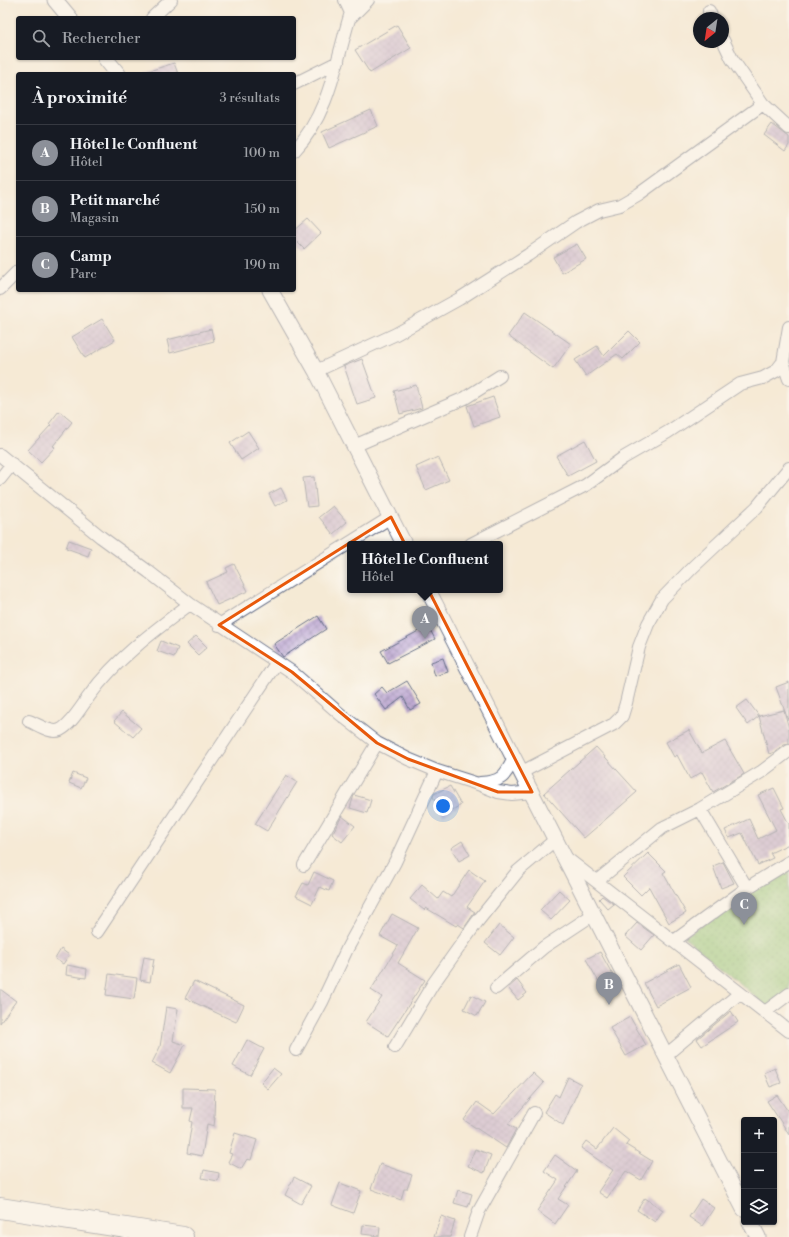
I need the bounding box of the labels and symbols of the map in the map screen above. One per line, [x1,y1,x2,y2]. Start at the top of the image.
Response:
north arrow [693,12,729,48]
pin: A [412,606,438,639]
your location [433,796,453,816]
pin: C [731,892,757,925]
pin: B [596,972,622,1005]

